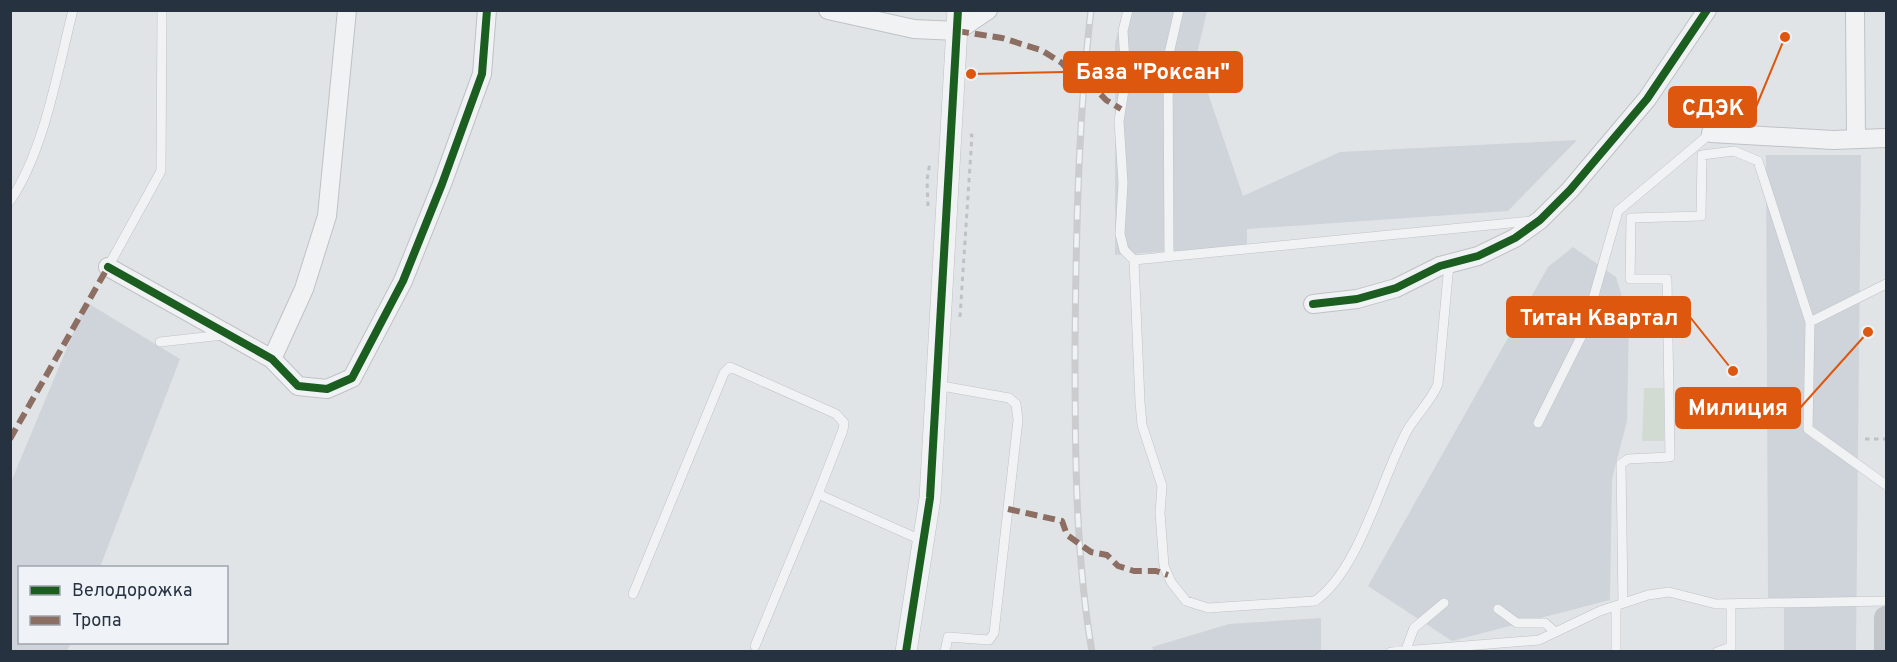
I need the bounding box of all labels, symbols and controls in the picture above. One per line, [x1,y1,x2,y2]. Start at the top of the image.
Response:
callout: База "Роксан" [1064,52,1242,92]
text: База "Роксан" [1076,60,1230,87]
callout: СДЭК [1669,87,1756,127]
text: СДЭК [1682,96,1744,123]
callout: Титан Квартал [1507,297,1690,337]
text: Титан Квартал [1520,306,1678,333]
callout: Милиция [1676,388,1800,428]
text: Милиция [1688,396,1788,423]
legend [18,566,228,644]
text: Велодорожка [72,580,192,603]
text: Тропа [72,610,121,633]

